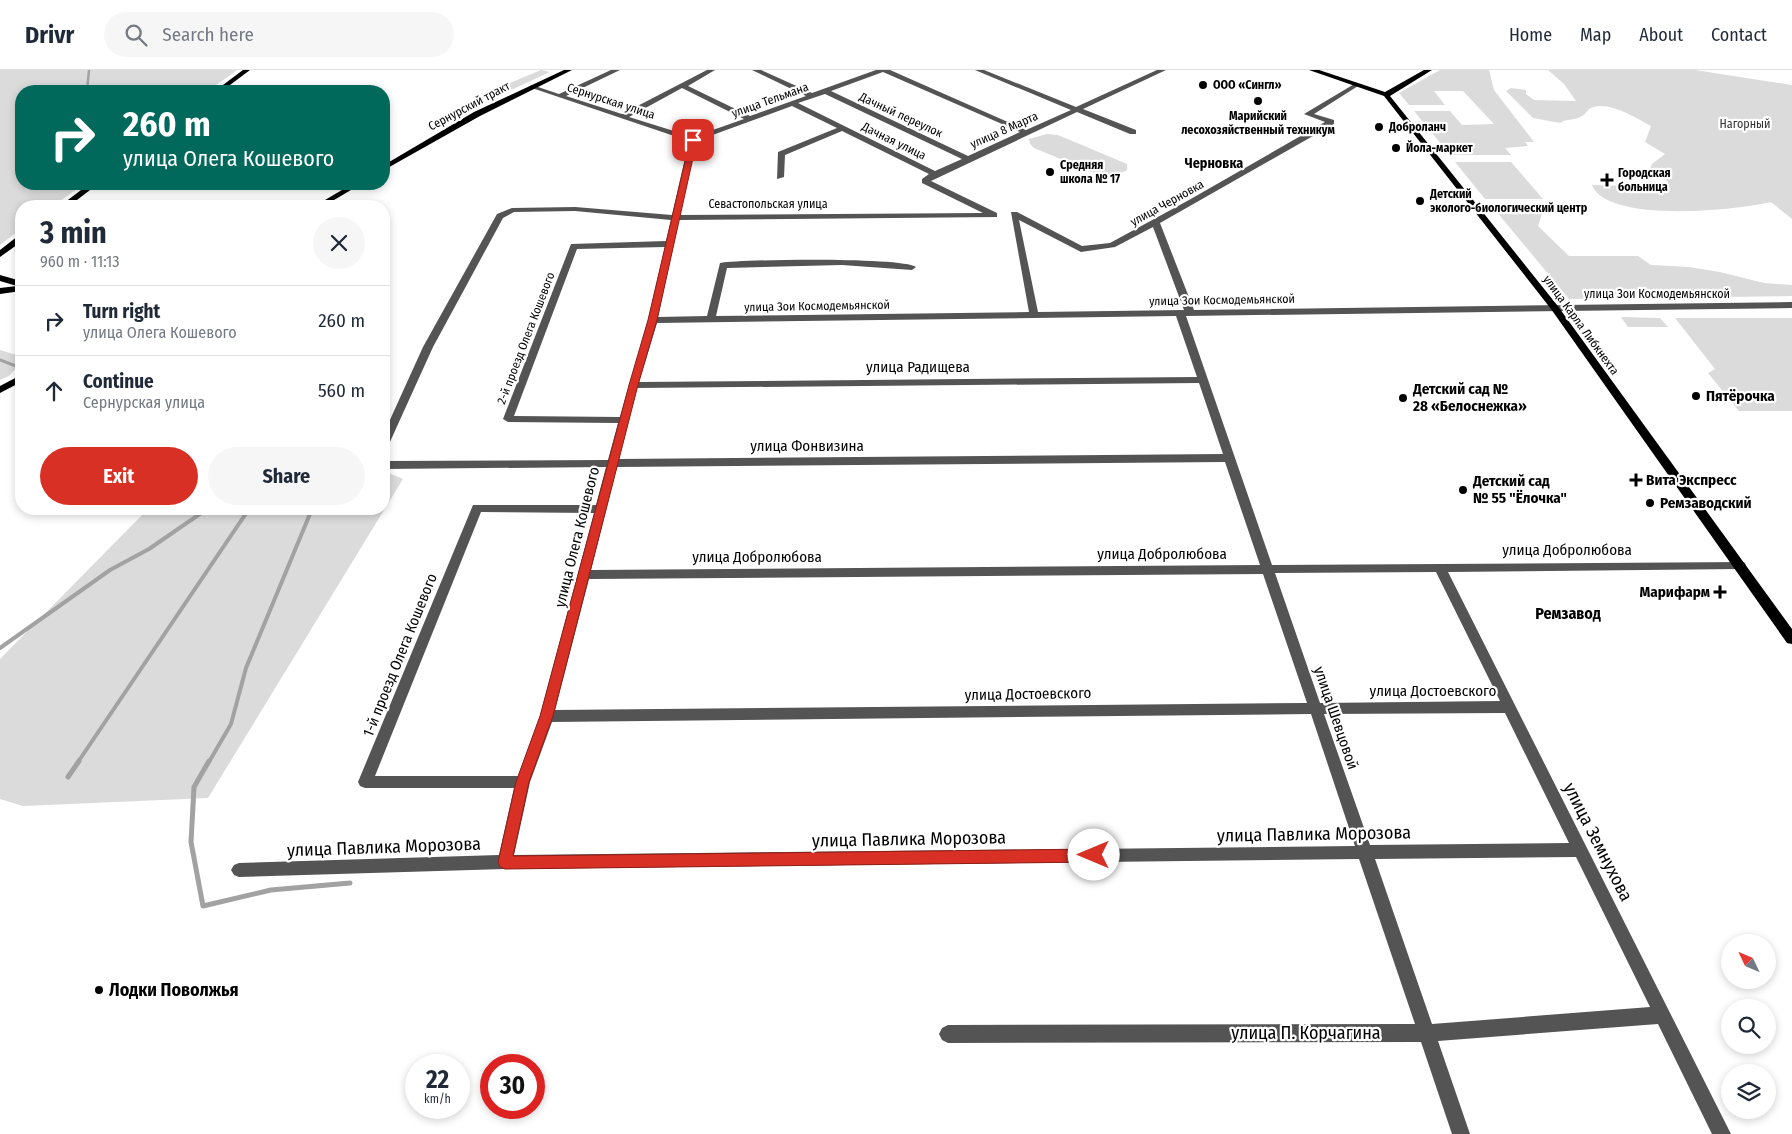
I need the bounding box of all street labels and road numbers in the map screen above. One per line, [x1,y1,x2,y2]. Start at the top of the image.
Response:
street label: Сернурский тракт [426,79,512,133]
street label: Сернурская улица [565,80,657,122]
street label: улица Тельмана [730,80,810,120]
street label: Дачный переулок [856,89,945,141]
street label: улица 8 Марта [968,109,1040,151]
street label: Дачная улица [859,119,928,163]
street label: улица Черновка [1128,177,1206,229]
street label: Севастопольская улица [708,197,828,211]
street label: 2-й проезд Олега Кошевого [494,270,558,406]
street label: улица Карла Либкнехта [1540,273,1622,377]
street label: улица Зои Космодемьянской [1584,287,1730,301]
street label: улица Зои Космодемьянской [1149,292,1295,308]
street label: улица Зои Космодемьянской [744,298,890,314]
street label: улица Радищева [866,358,970,376]
street label: улица Фонвизина [750,437,864,455]
street label: улица Олега Кошевого [551,465,603,609]
street label: улица Добролюбова [1502,541,1632,559]
street label: улица Добролюбова [1097,545,1227,563]
street label: улица Добролюбова [692,548,822,566]
street label: 1-й проезд Олега Кошевого [359,571,441,739]
street label: улица Шевцовой [1310,664,1362,772]
street label: улица Достоевского [1370,682,1497,700]
street label: улица Достоевского [964,684,1092,704]
street label: улица Земнухова [1559,779,1637,905]
street label: улица Павлика Морозова [1217,821,1411,847]
street label: улица Павлика Морозова [812,826,1006,852]
street label: улица Павлика Морозова [287,833,481,861]
street label: улица П. Корчагина [1231,1022,1381,1044]

